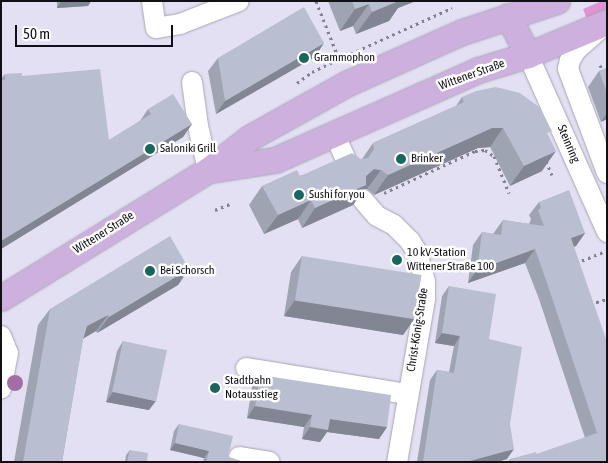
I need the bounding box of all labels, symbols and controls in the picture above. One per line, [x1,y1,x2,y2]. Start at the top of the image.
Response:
scale bar [18,15,175,47]
text: 50 m [23,25,50,42]
place label: Grammophon [314,51,375,65]
marker: Grammophon [298,52,310,64]
street label: Wittener Straße [437,57,507,93]
street label: Steinring [554,123,582,165]
place label: Saloniki Grill [160,142,216,156]
marker: Saloniki Grill [144,143,156,155]
place label: Brinker [411,152,443,166]
marker: Brinker [395,153,407,165]
place label: Sushi for you [309,188,365,202]
marker: Sushi for you [293,189,305,201]
street label: Wittener Straße [71,209,137,257]
place label: 10 kV-Station Wittener Straße 100 [407,246,494,274]
marker: 10 kV-Station Wittener Straße 100 [391,254,403,266]
place label: Bei Schorsch [160,264,215,278]
marker: Bei Schorsch [144,265,156,277]
street label: Christ-König-Straße [404,287,432,373]
place label: Stadtbahn Notausstieg [225,374,278,402]
marker: Stadtbahn Notausstieg [209,382,221,394]

